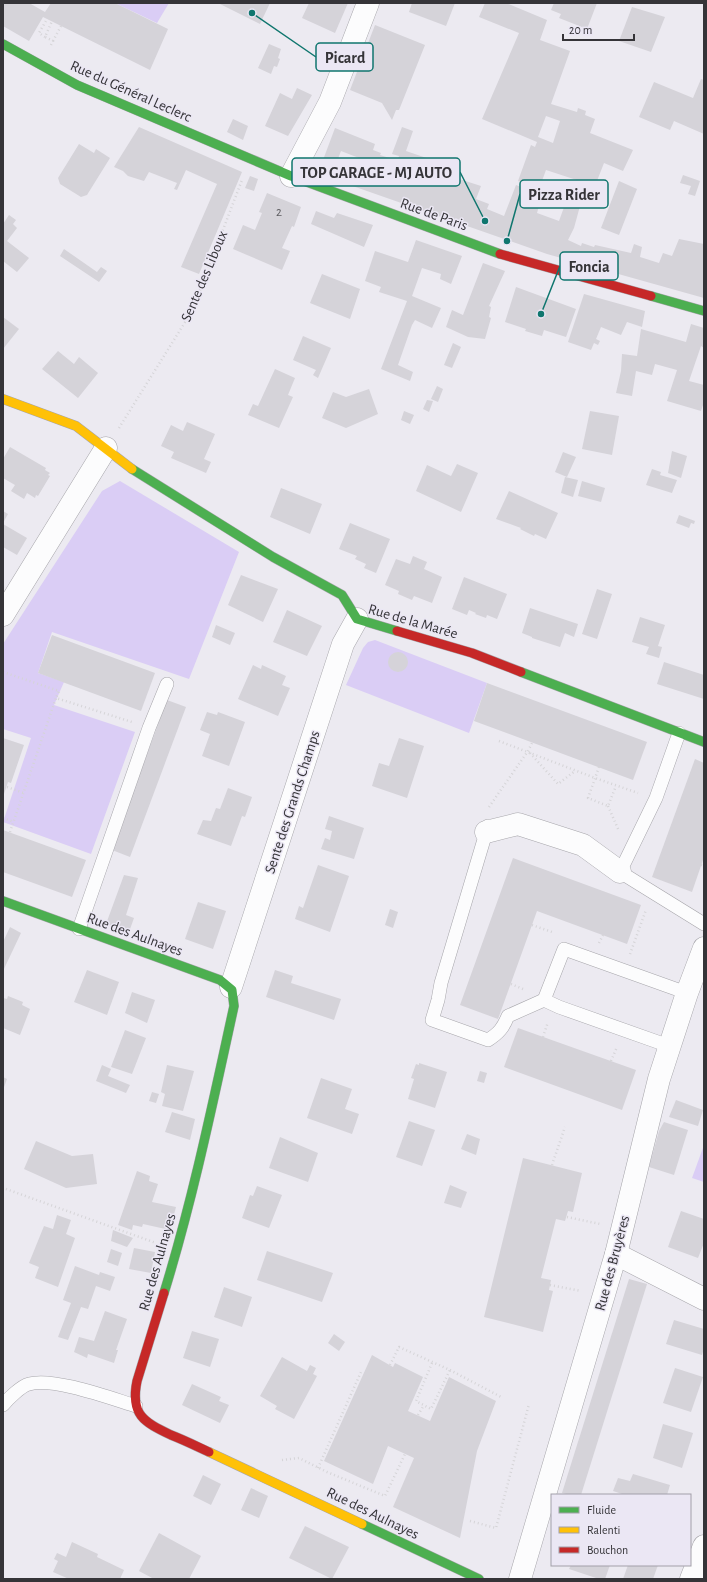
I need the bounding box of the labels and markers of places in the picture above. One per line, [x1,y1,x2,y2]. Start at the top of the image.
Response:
callout: Picard [316,43,373,71]
callout: TOP GARAGE - MJ AUTO [292,158,460,186]
callout: Pizza Rider [520,180,608,208]
callout: Foncia [560,252,618,280]

